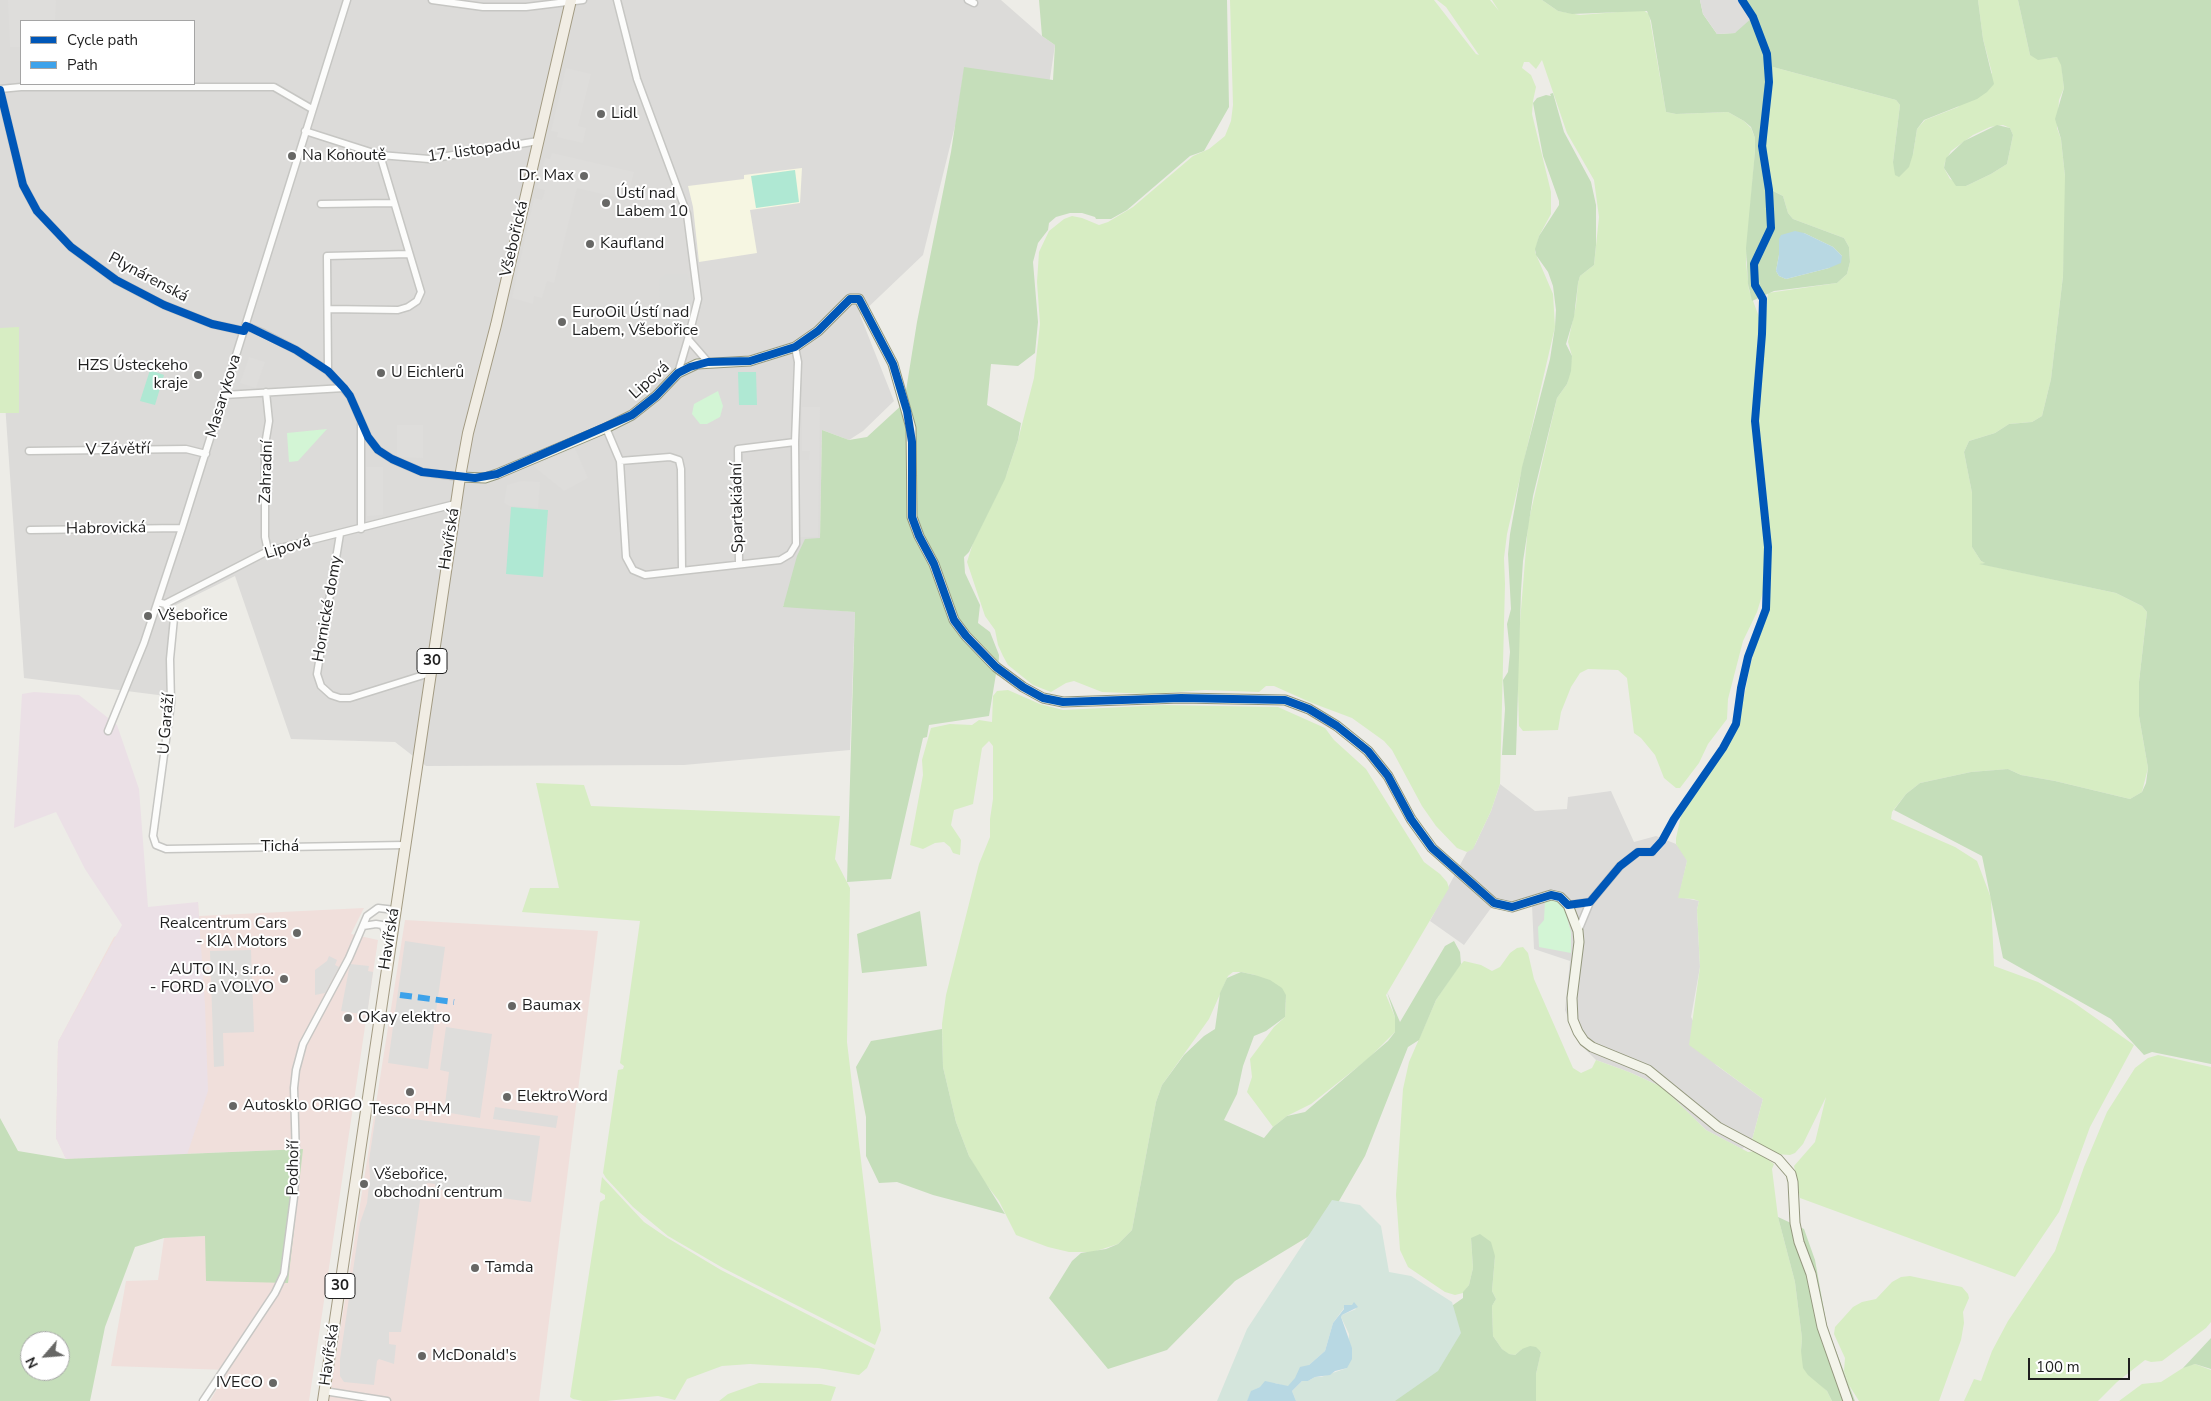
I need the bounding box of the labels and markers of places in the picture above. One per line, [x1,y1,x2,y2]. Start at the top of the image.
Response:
place label: Lidl [611,104,637,124]
marker: Lidl [595,108,607,120]
place label: Na Kohoutě [302,146,386,166]
marker: Na Kohoutě [286,150,298,162]
place label: Dr. Max [518,166,574,186]
marker: Dr. Max [578,170,590,182]
place label: Ústí nad Labem 10 [616,184,688,222]
marker: Ústí nad Labem 10 [600,197,612,209]
place label: Kaufland [600,234,664,254]
marker: Kaufland [584,238,596,250]
place label: EuroOil Ústí nad Labem, Všebořice [572,303,698,341]
marker: EuroOil Ústí nad Labem, Všebořice [556,316,568,328]
place label: HZS Ústeckeho kraje [78,356,188,394]
place label: U Eichlerů [391,363,464,383]
marker: U Eichlerů [375,367,387,379]
marker: HZS Ústeckeho kraje [192,369,204,381]
place label: Všebořice [158,606,228,626]
marker: Všebořice [142,610,154,622]
place label: Realcentrum Cars - KIA Motors [160,914,287,952]
marker: Realcentrum Cars - KIA Motors [291,927,303,939]
place label: AUTO IN, s.r.o. - FORD a VOLVO [150,960,274,998]
marker: AUTO IN, s.r.o. - FORD a VOLVO [278,973,290,985]
place label: Baumax [522,996,581,1016]
marker: Baumax [506,1000,518,1012]
place label: OKay elektro [358,1008,451,1028]
marker: OKay elektro [342,1012,354,1024]
marker: Tesco PHM [404,1086,416,1098]
place label: ElektroWord [517,1087,608,1107]
marker: ElektroWord [501,1091,513,1103]
place label: Autosklo ORIGO [243,1096,362,1116]
marker: Autosklo ORIGO [227,1100,239,1112]
place label: Tesco PHM [370,1100,450,1120]
place label: Všebořice, obchodní centrum [374,1165,503,1203]
marker: Všebořice, obchodní centrum [358,1178,370,1190]
place label: Tamda [485,1258,533,1278]
marker: Tamda [469,1262,481,1274]
place label: McDonald's [432,1346,517,1366]
marker: McDonald's [416,1350,428,1362]
place label: IVECO [216,1373,263,1393]
marker: IVECO [267,1377,279,1389]

